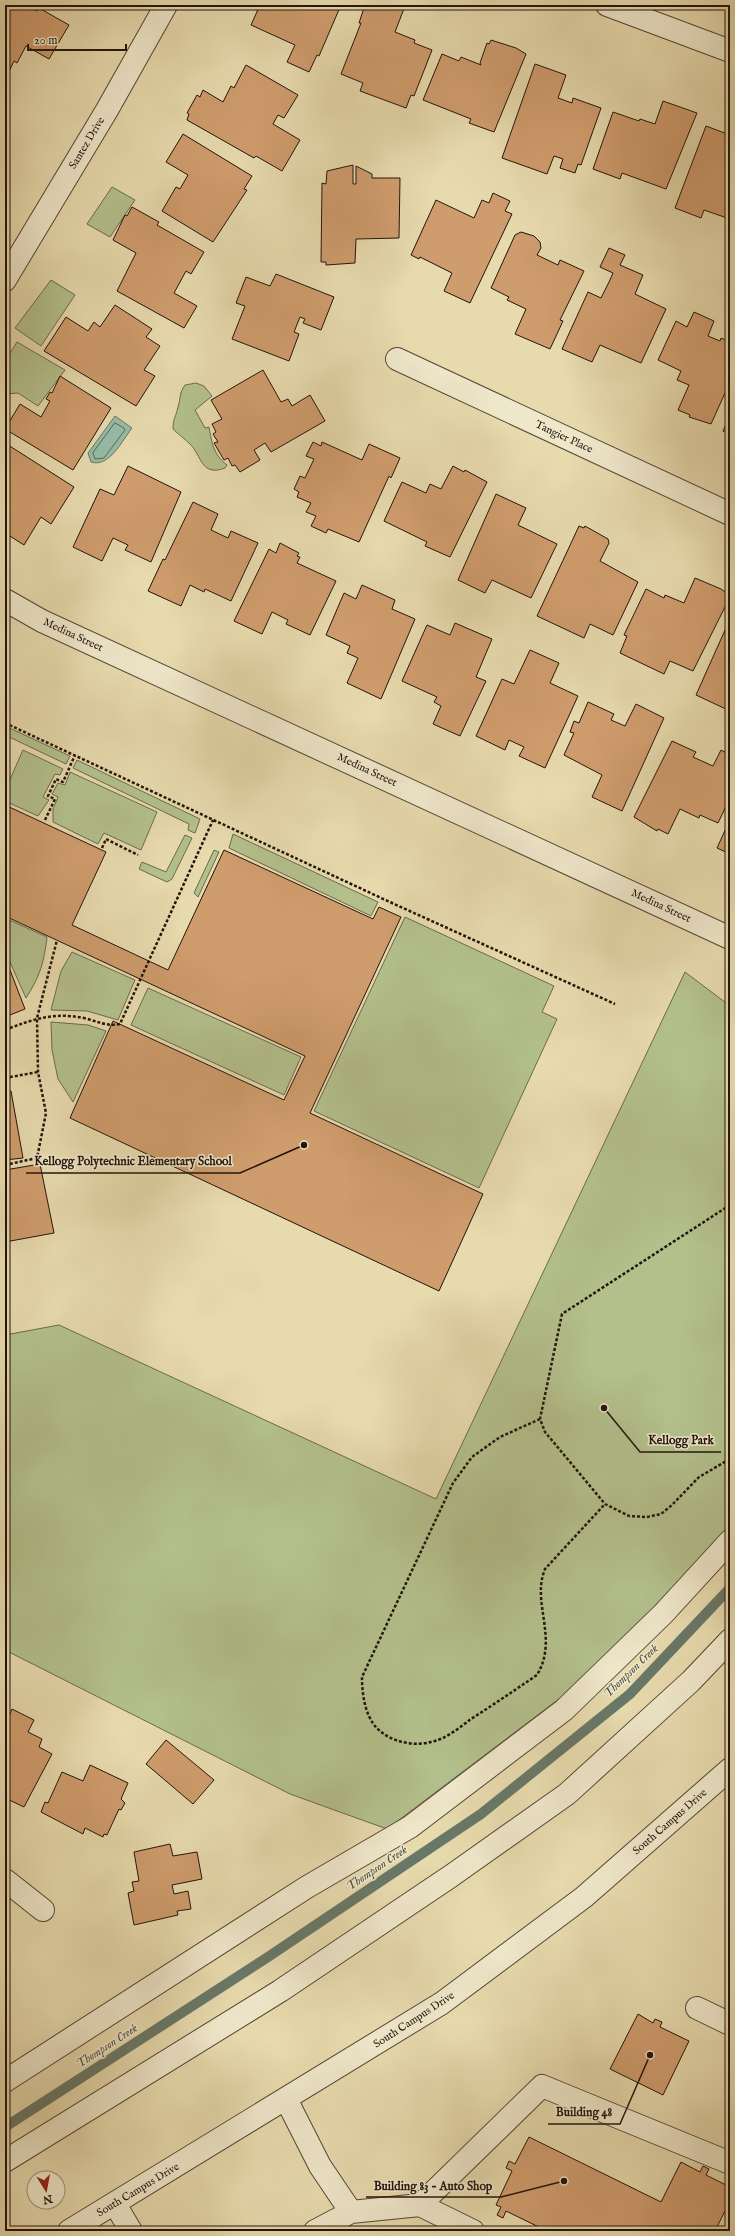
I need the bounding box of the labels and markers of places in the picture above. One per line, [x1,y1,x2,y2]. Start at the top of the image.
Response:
callout: Kellogg Polytechnic Elementary School [26,1149,240,1173]
callout: Kellogg Park [640,1428,721,1452]
callout: Building 48 [548,2100,620,2124]
callout: Building 83 - Auto Shop [366,2173,501,2197]

